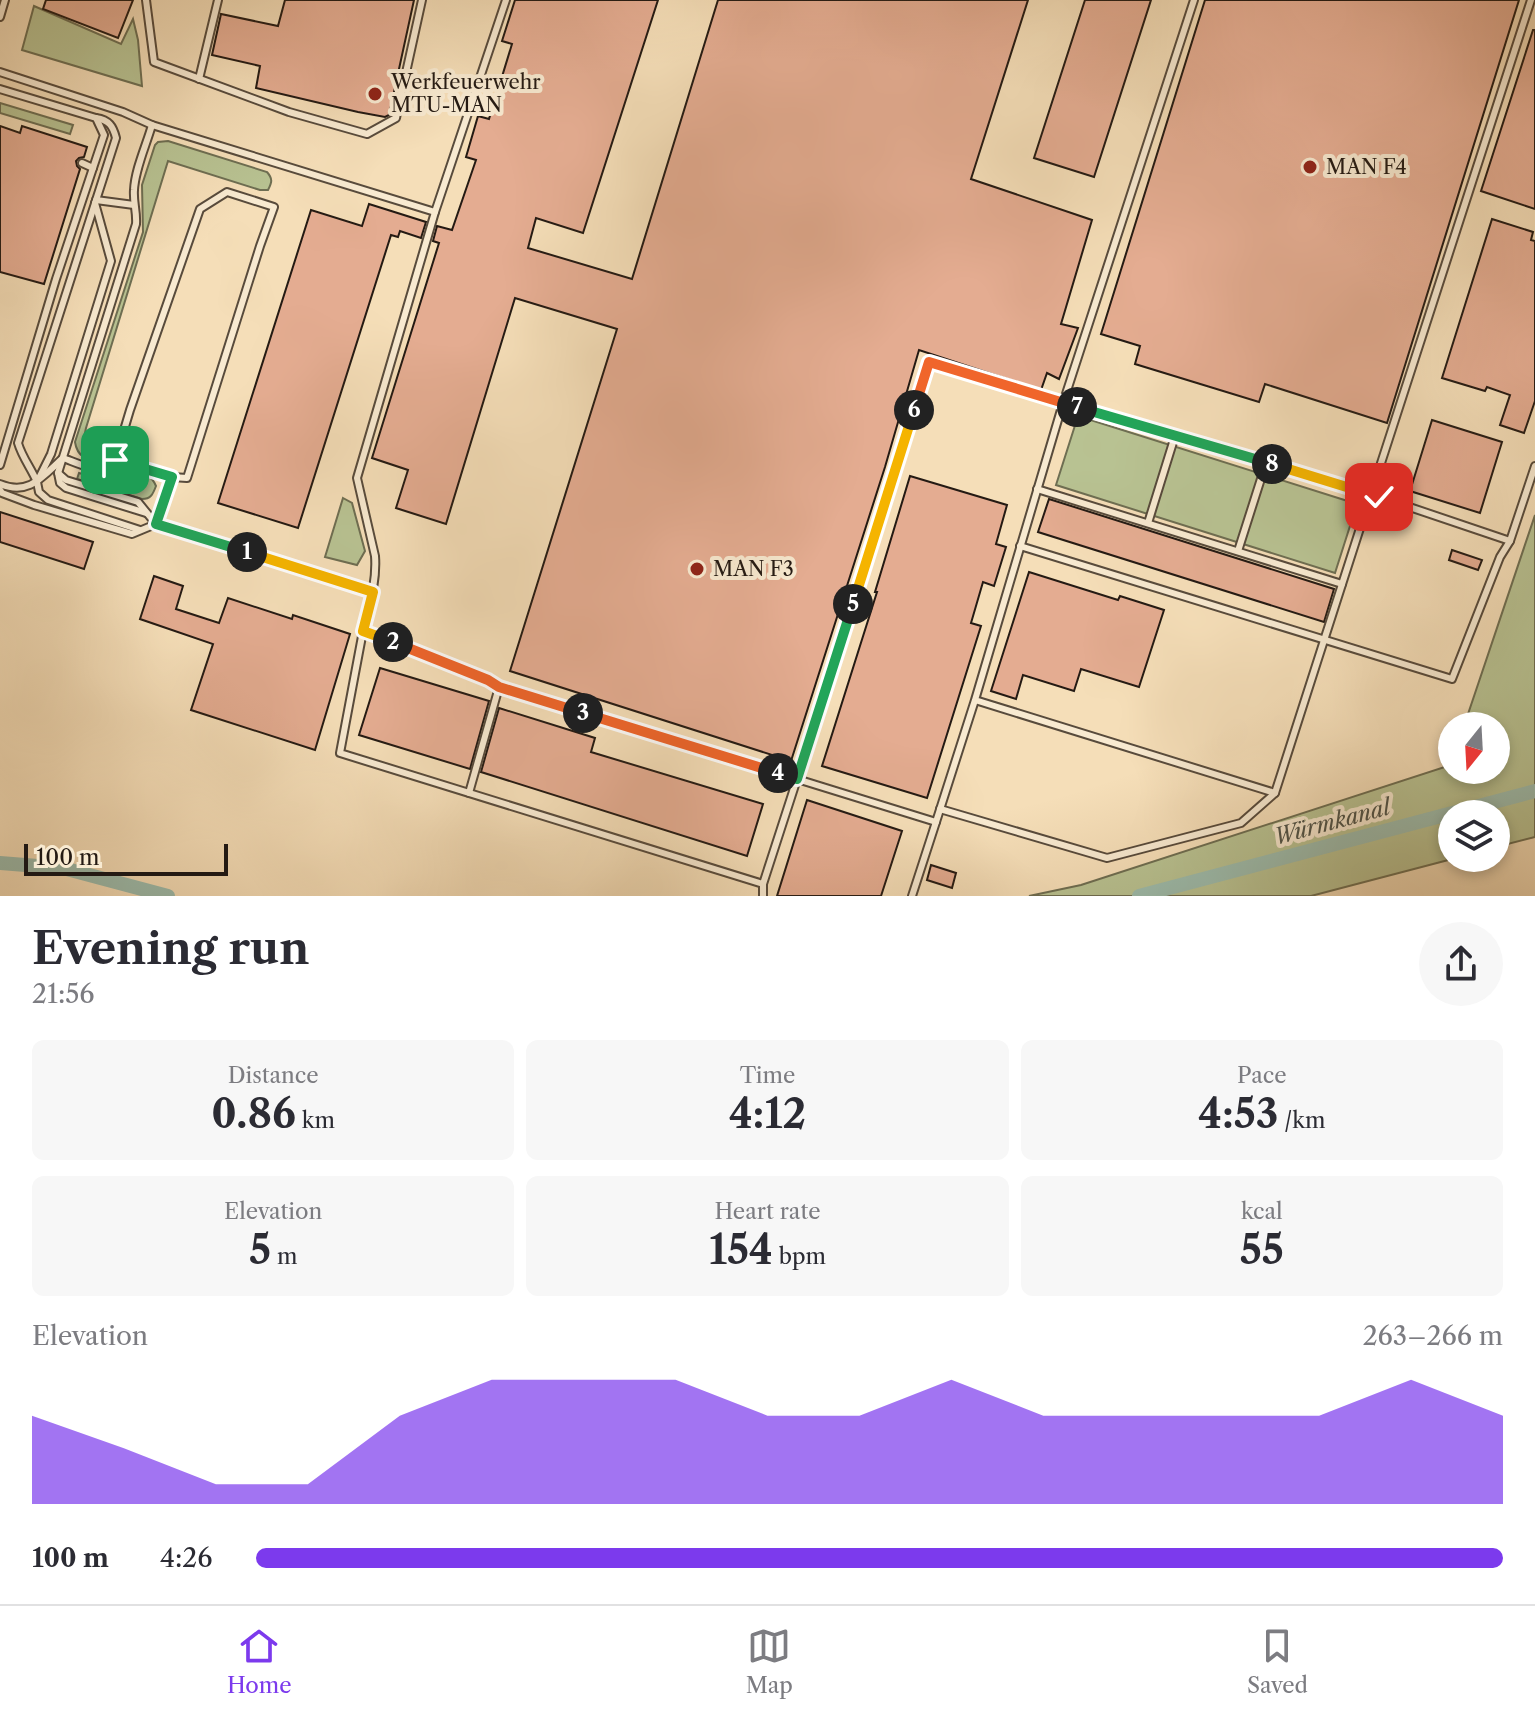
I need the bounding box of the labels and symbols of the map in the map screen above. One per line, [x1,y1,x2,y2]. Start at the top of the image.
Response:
place label: Werkfeuerwehr MTU-MAN [390,70,541,117]
marker: Werkfeuerwehr MTU-MAN [366,85,384,103]
place label: MAN F4 [1326,155,1407,179]
marker: MAN F4 [1301,158,1319,176]
pin: 7 [1057,387,1097,427]
pin: 6 [894,390,934,430]
pin [81,426,149,494]
pin: 8 [1252,444,1292,484]
pin [1345,463,1413,531]
pin: 1 [227,532,267,572]
place label: MAN F3 [713,557,794,581]
marker: MAN F3 [688,560,706,578]
pin: 5 [833,584,873,624]
pin: 2 [373,622,413,662]
pin: 3 [563,693,603,733]
north arrow [1438,712,1510,784]
pin: 4 [758,753,798,793]
water label: Würmkanal [1271,793,1396,851]
scale bar [24,840,228,876]

